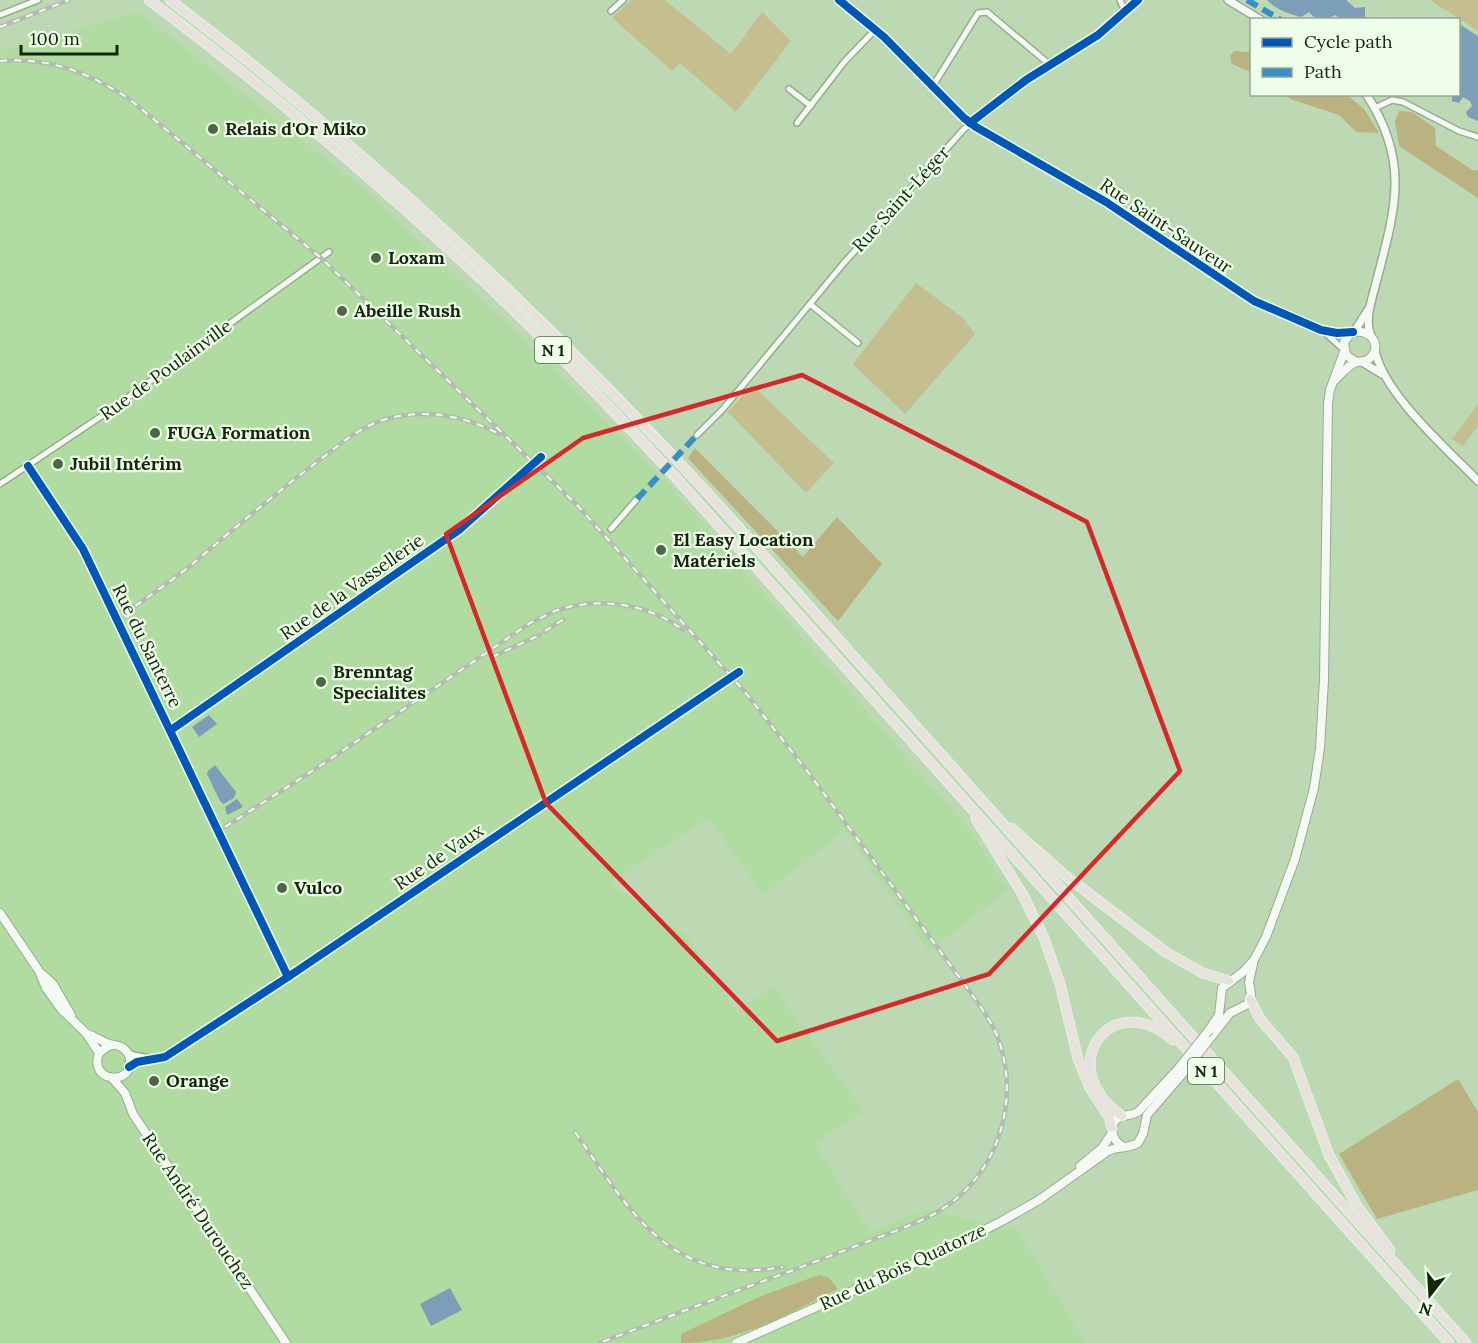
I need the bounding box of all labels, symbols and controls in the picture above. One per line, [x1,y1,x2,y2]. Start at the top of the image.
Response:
scale bar [21,18,117,56]
legend [1250,18,1460,96]
text: 100 m [30,27,80,50]
text: Cycle path [1304,30,1393,53]
text: Path [1304,60,1342,83]
place label: Relais d'Or Miko [225,117,366,140]
marker: Relais d'Or Miko [206,122,220,136]
street label: Rue Saint-Léger [847,141,954,256]
street label: Rue Saint-Sauveur [1096,173,1237,278]
place label: Loxam [388,246,445,269]
marker: Loxam [369,251,383,265]
place label: Abeille Rush [354,299,461,322]
marker: Abeille Rush [335,304,349,318]
street label: Rue de Poulainville [95,314,236,425]
road number: N 1 [535,337,571,363]
place label: FUGA Formation [167,421,311,444]
marker: FUGA Formation [148,426,162,440]
place label: Jubil Intérim [70,452,182,475]
marker: Jubil Intérim [51,457,65,471]
street label: Rue de la Vassellerie [276,528,428,645]
place label: El Easy Location Matériels [673,528,814,572]
marker: El Easy Location Matériels [654,543,668,557]
street label: Rue du Santerre [108,580,187,712]
place label: Brenntag Specialites [333,660,426,704]
marker: Brenntag Specialites [314,675,328,689]
street label: Rue de Vaux [390,818,488,895]
place label: Vulco [294,876,342,899]
marker: Vulco [275,881,289,895]
road number: N 1 [1188,1058,1224,1084]
place label: Orange [166,1069,229,1092]
marker: Orange [147,1074,161,1088]
street label: Rue André Durouchez [137,1128,259,1293]
street label: Rue du Bois Quatorze [816,1218,990,1315]
north arrow [1400,1265,1460,1325]
text: N [1417,1298,1434,1321]

